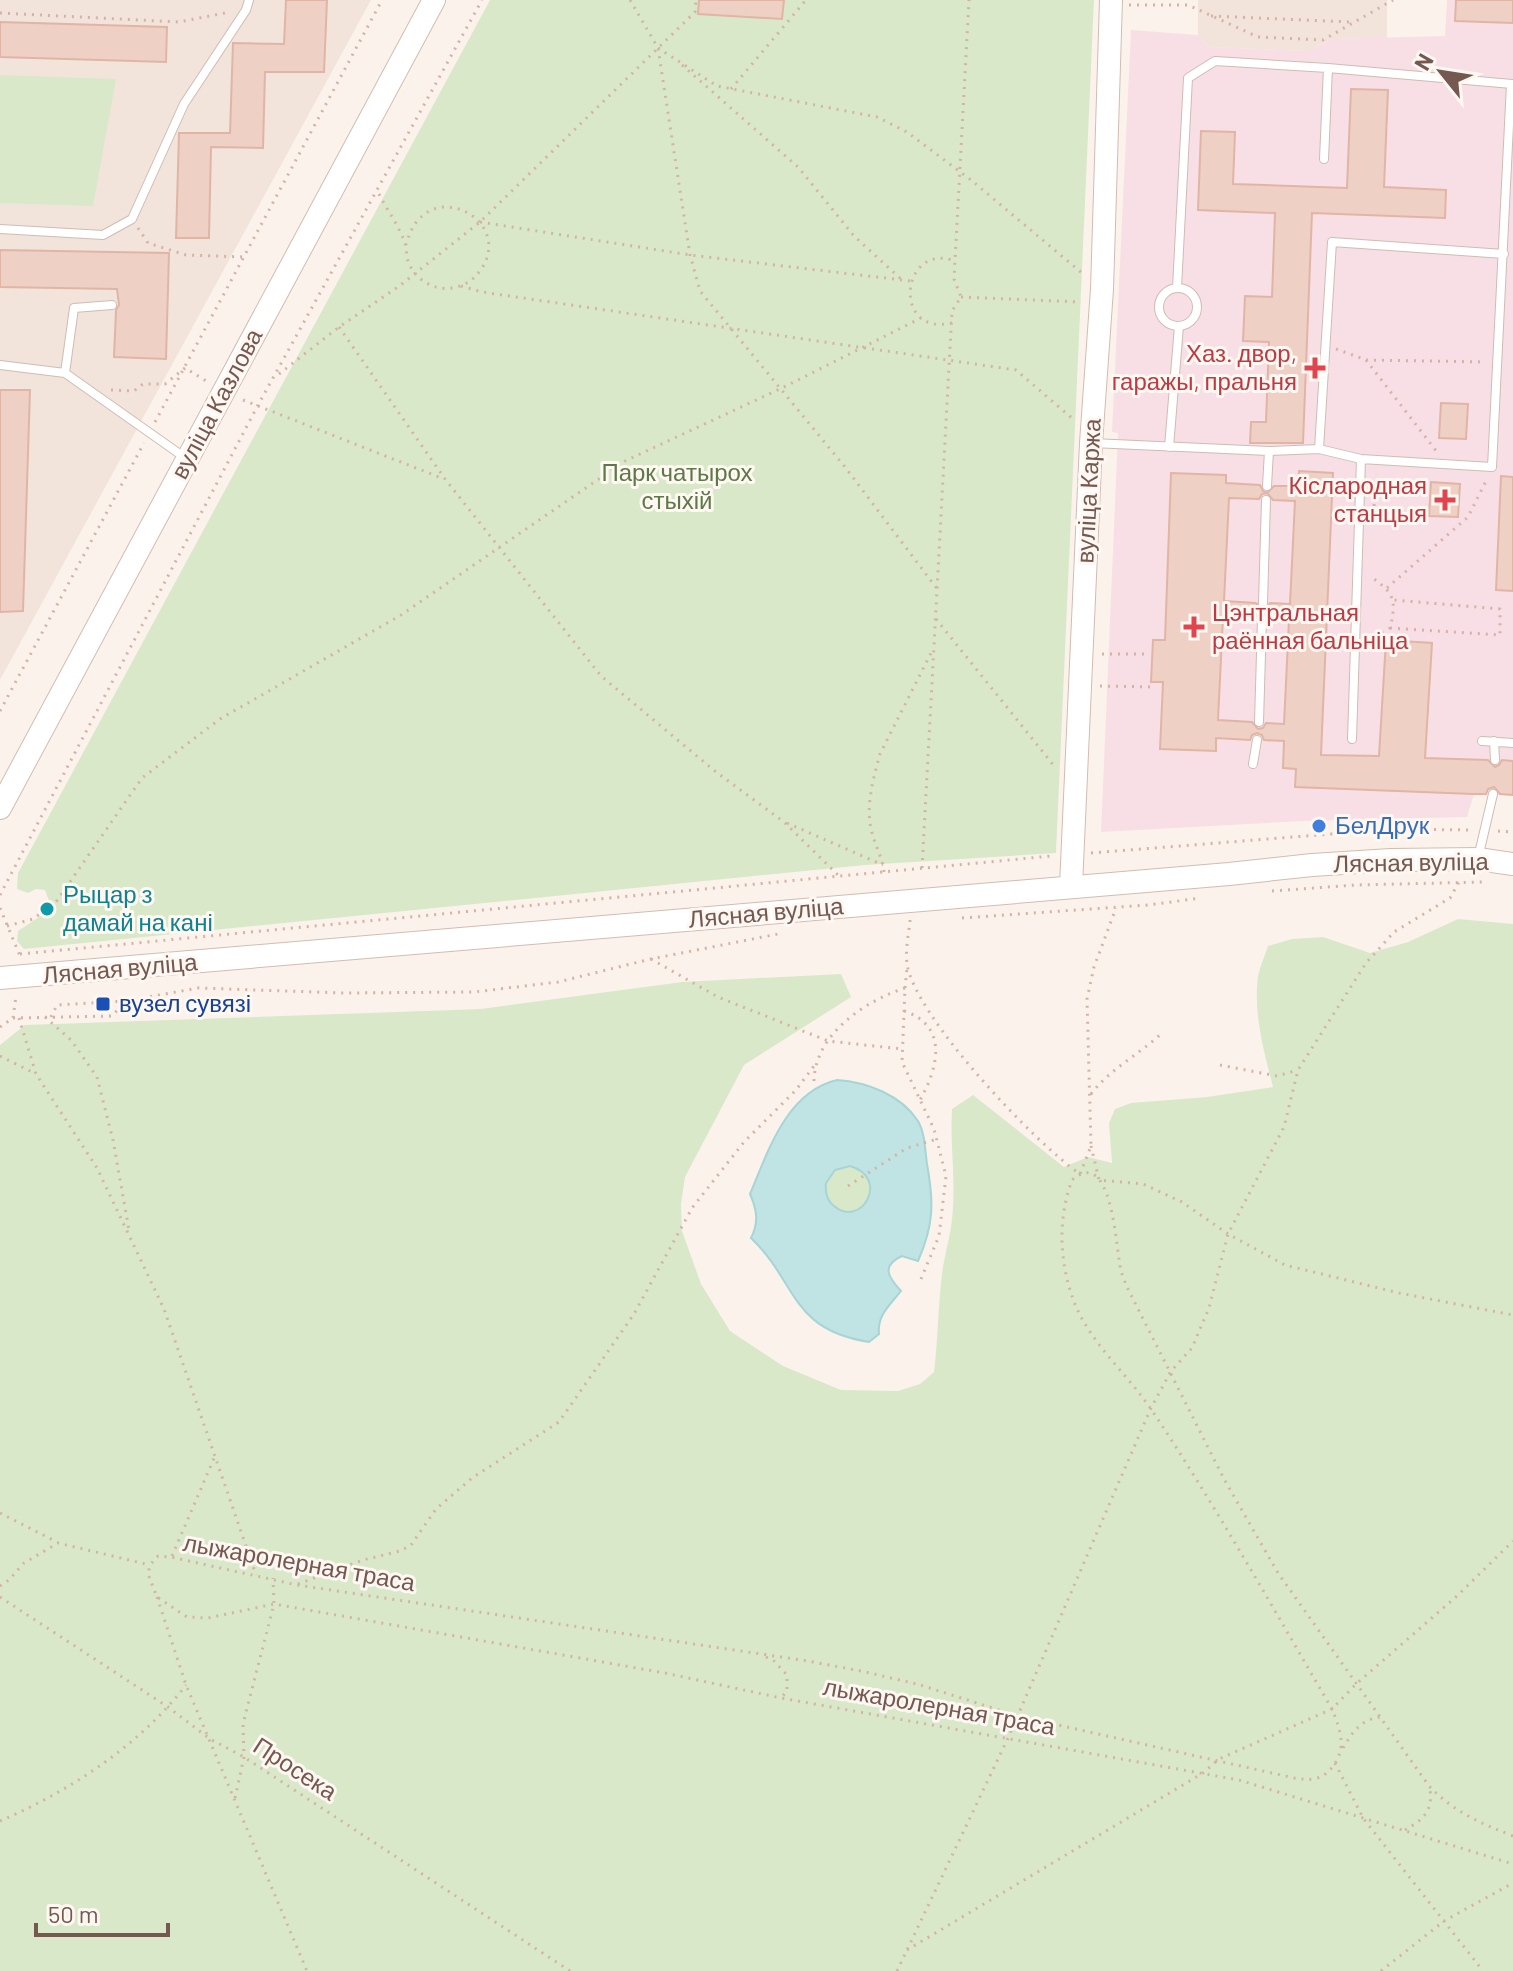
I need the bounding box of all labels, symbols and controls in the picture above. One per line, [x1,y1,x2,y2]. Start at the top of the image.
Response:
north arrow [1401,32,1481,112]
text: N [1408,49,1438,74]
street label: вуліца Казлова [164,323,268,483]
place label: Хаз. двор, гаражы, пральня [1112,338,1297,395]
marker: Хаз. двор, гаражы, пральня [1304,357,1326,379]
street label: вуліца Каржа [1069,417,1106,564]
park label: Парк чатырох стыхій [601,457,753,514]
place label: Кіслародная станцыя [1289,470,1427,527]
marker: Кіслародная станцыя [1434,489,1456,511]
place label: Цэнтральная раённая бальніца [1212,597,1409,654]
marker: Цэнтральная раённая бальніца [1183,616,1205,638]
place label: БелДрук [1335,810,1430,839]
marker: БелДрук [1310,817,1328,835]
street label: Лясная вуліца [1333,846,1489,877]
place label: Рыцар з дамай на кані [63,879,213,936]
street label: Лясная вуліца [687,890,845,933]
marker: Рыцар з дамай на кані [38,900,56,918]
street label: Лясная вуліца [41,946,199,989]
place label: вузел сувязі [119,988,251,1017]
marker: вузел сувязі [94,995,112,1013]
street label: лыжаролерная траса [181,1527,418,1596]
street label: лыжаролерная траса [821,1671,1058,1740]
street label: Просека [249,1730,344,1806]
scale bar [36,1887,168,1937]
text: 50 m [48,1899,99,1928]

